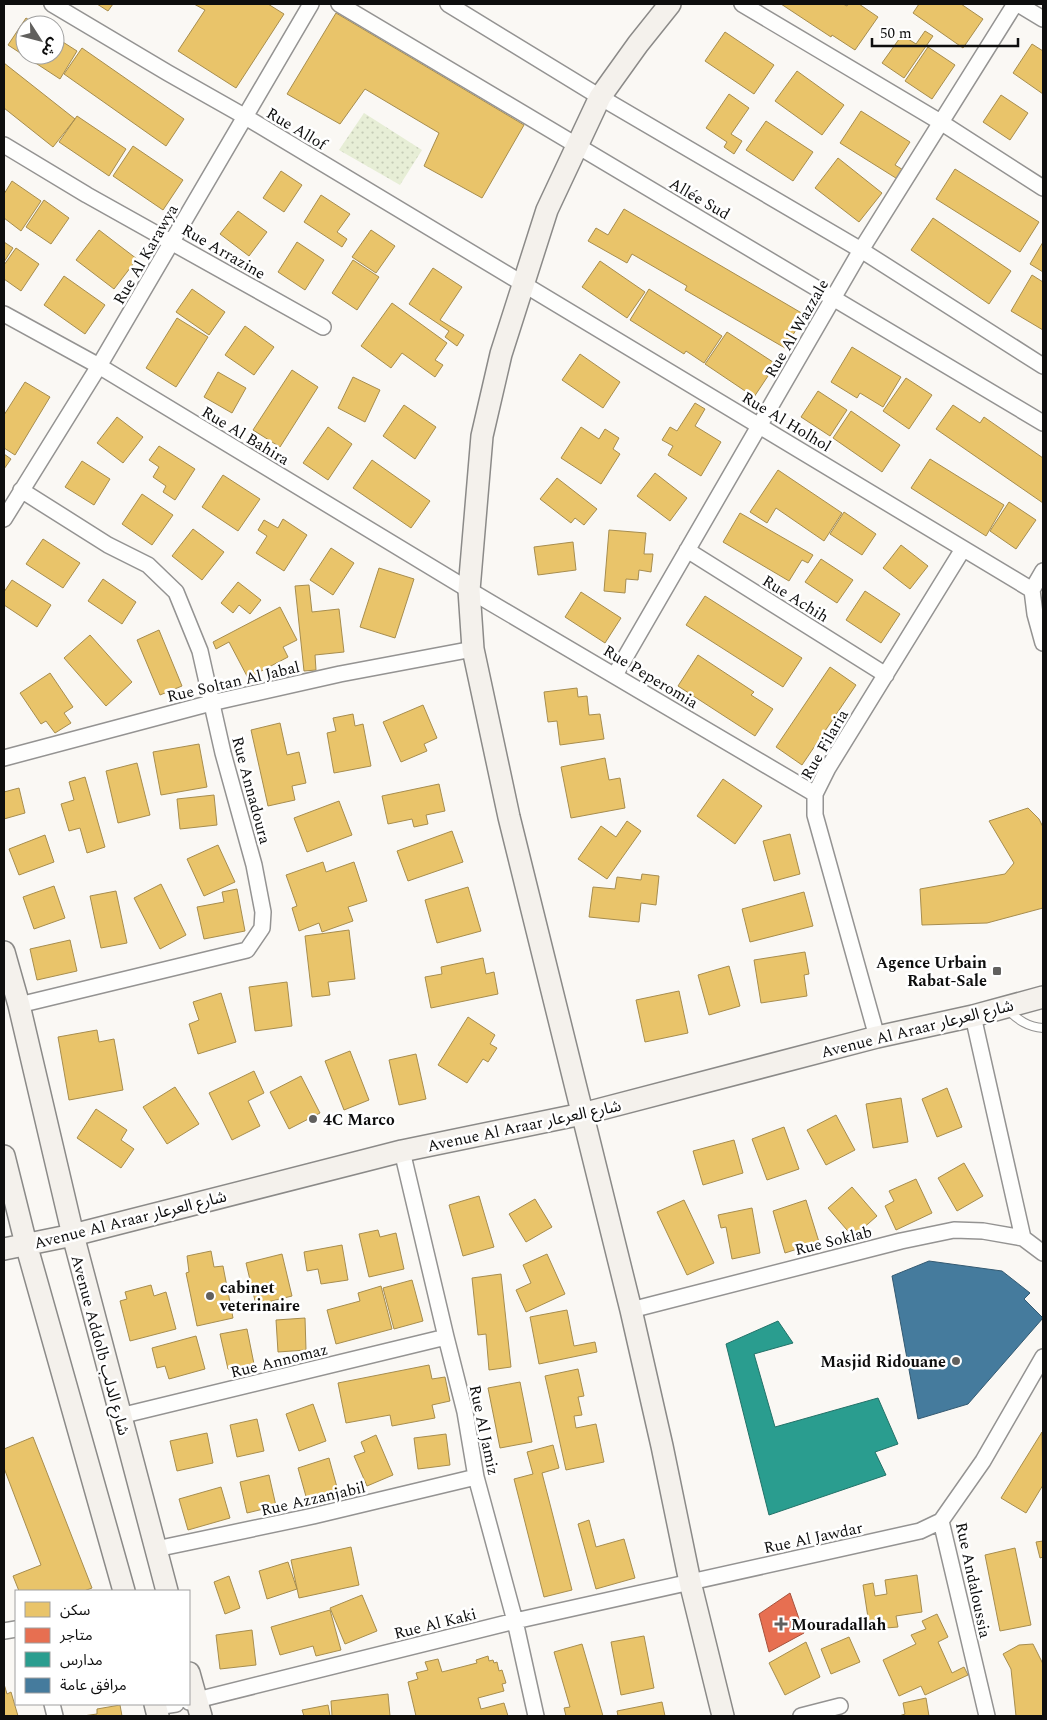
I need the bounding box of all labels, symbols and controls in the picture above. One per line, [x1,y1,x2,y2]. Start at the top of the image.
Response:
north arrow [15,15,65,65]
scale bar [872,15,1018,47]
text: 50 m [880,22,912,45]
text: ش [36,33,64,61]
street label: Rue Allof [262,101,333,157]
street label: Allée Sud [664,172,735,226]
street label: Rue Al Karawya [107,200,185,309]
street label: Rue Arrazine [177,218,270,286]
street label: Rue Al Wazzale [759,275,835,382]
street label: Rue Al Holhol [737,386,836,458]
street label: Rue Al Bahira [197,400,294,472]
street label: Rue Achih [758,569,833,629]
street label: Rue Peperomia [598,639,703,715]
street label: Rue Soltan Al Jabal [164,655,302,709]
street label: Rue Filaria [795,705,855,784]
street label: Rue Annadoura [225,734,277,847]
place label: Agence Urbain Rabat-Sale [876,951,987,993]
marker: Agence Urbain Rabat-Sale [991,965,1003,977]
street label: Avenue Al Araar شارع العرعار [818,993,1016,1065]
street label: Avenue Al Araar شارع العرعار [425,1094,623,1158]
place label: 4C Marco [323,1108,395,1132]
marker: 4C Marco [307,1113,319,1125]
street label: Avenue Al Araar شارع العرعار [31,1184,229,1256]
street label: Rue Soklab [792,1220,874,1262]
street label: Avenue Addolb شارع الدلب [64,1252,136,1438]
place label: cabinet veterinaire [219,1276,300,1318]
marker: cabinet veterinaire [204,1290,216,1302]
street label: Rue Annomaz [228,1337,330,1385]
place label: Masjid Ridouane [820,1350,946,1374]
marker: Masjid Ridouane [950,1355,962,1367]
street label: Rue Al Jamiz [463,1383,505,1478]
street label: Rue Azzanjabil [258,1475,368,1523]
street label: Rue Al Jawdar [762,1516,865,1560]
street label: Rue Andaloussia [949,1520,997,1641]
legend [15,1590,190,1705]
text: سكن [60,1599,91,1622]
street label: Rue Al Kaki [391,1602,479,1646]
place label: Mouradallah [791,1613,886,1637]
marker: Mouradallah [775,1618,787,1630]
text: متاجر [59,1624,93,1647]
text: مدارس [60,1649,103,1672]
text: مرافق عامة [60,1674,127,1697]

